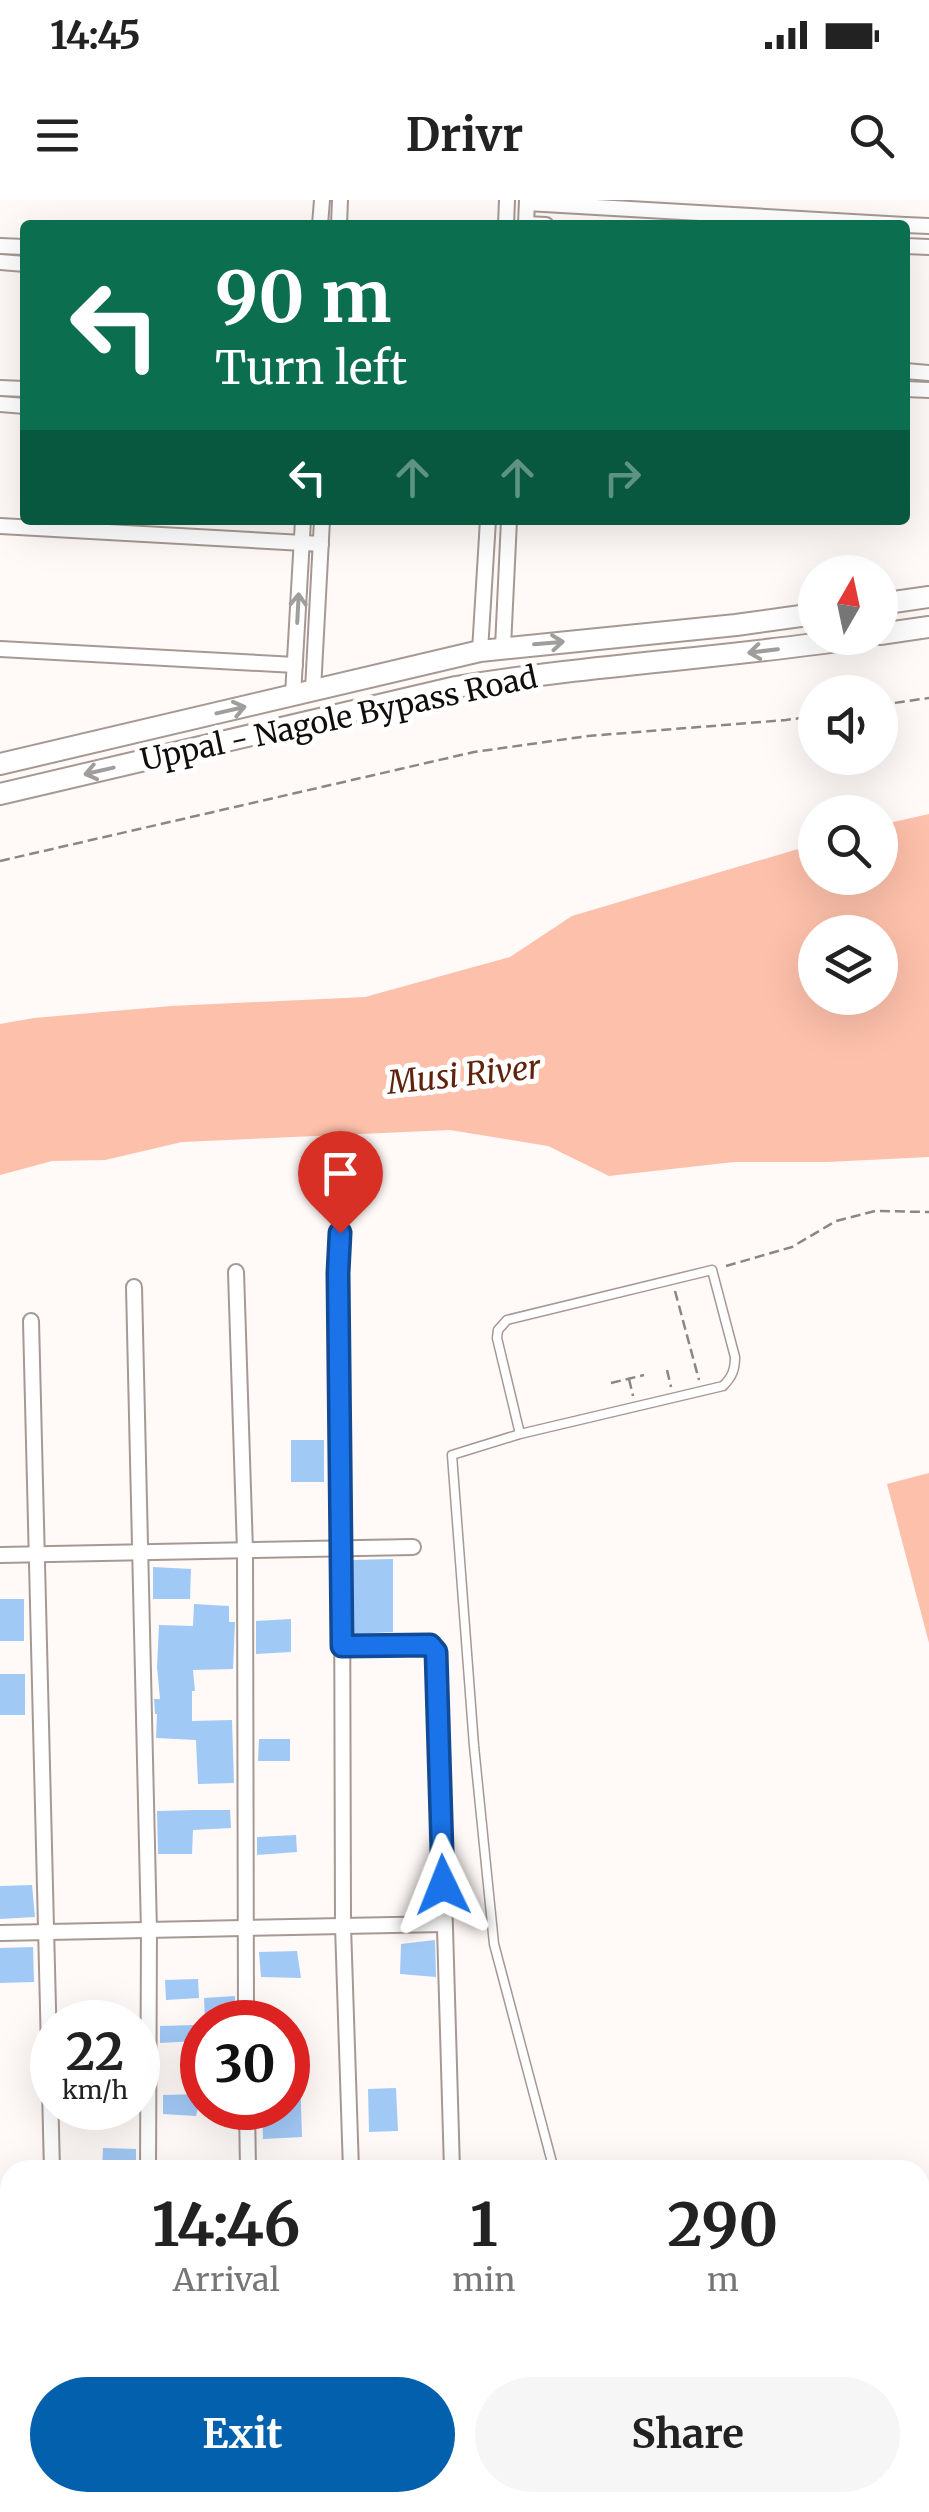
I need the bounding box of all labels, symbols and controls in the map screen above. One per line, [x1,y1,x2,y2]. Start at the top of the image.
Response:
text: 14:45 [50,12,141,59]
text: Drivr [406,107,523,163]
icon: menu [30,108,85,163]
icon: search [844,108,899,163]
text: 90 m [215,253,392,341]
icon: left [50,260,180,390]
text: Turn left [215,340,407,396]
icon: left [280,450,335,505]
icon: ahead [385,450,440,505]
icon: ahead [490,450,545,505]
icon: right [595,450,650,505]
north arrow [798,555,898,655]
map controls [798,555,898,1015]
one-way arrow [289,592,308,624]
one-way arrow [532,634,564,653]
one-way arrow [747,642,779,661]
street label: Uppal - Nagole Bypass Road [137,657,541,779]
button: sound [798,675,898,775]
one-way arrow [214,700,246,718]
one-way arrow [84,763,116,781]
button: search [798,795,898,895]
button: layers [798,915,898,1015]
water label: Musi River [383,1047,544,1103]
pin [298,1131,383,1234]
icon: arrive [313,1146,368,1201]
position arrow [391,1833,495,1937]
speed limit sign: 30 [180,2000,310,2130]
text: 22 [66,2021,124,2084]
text: km/h [62,2074,128,2106]
text: 14:46 [152,2187,301,2262]
text: 1 [470,2187,498,2262]
text: 290 [667,2187,778,2262]
text: Arrival [173,2260,280,2300]
text: min [452,2260,516,2300]
text: m [707,2260,739,2300]
button: Exit [30,2377,455,2492]
button: Share [475,2377,900,2492]

